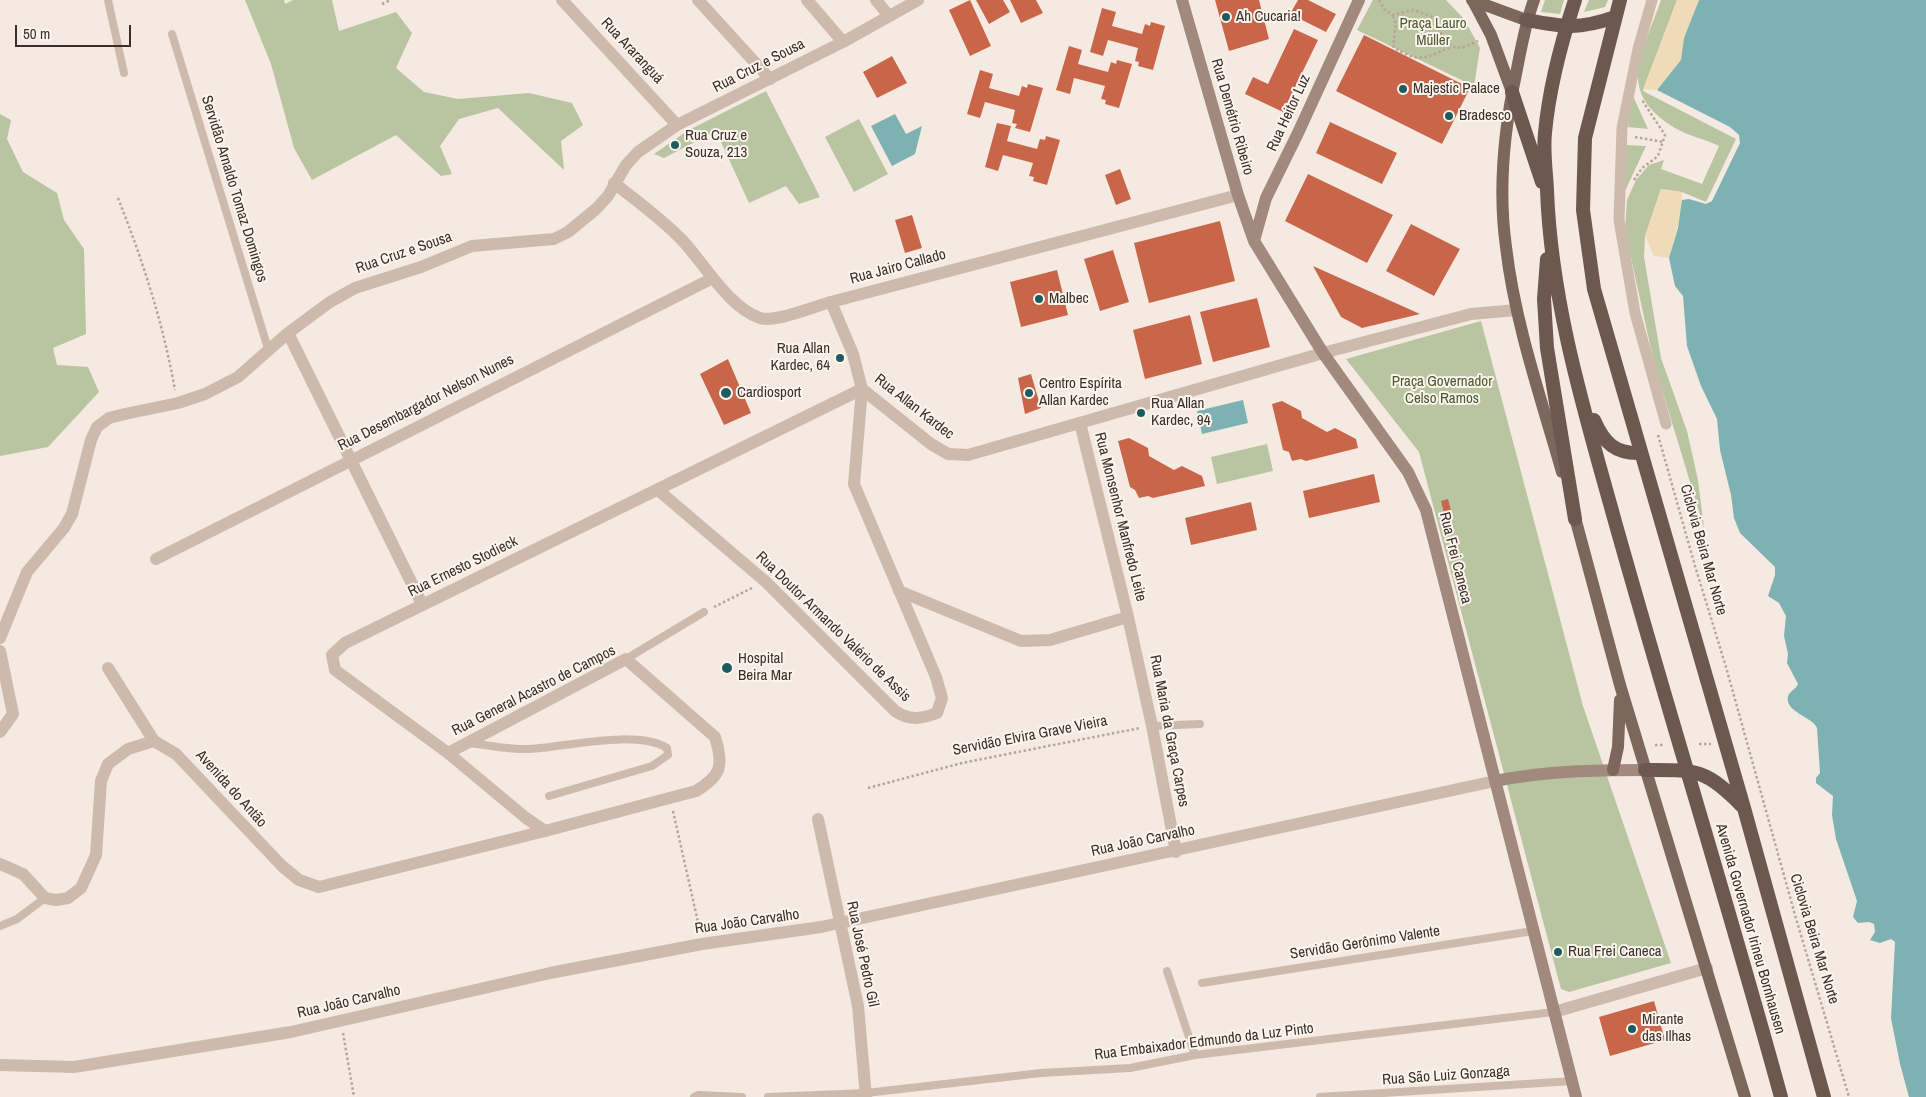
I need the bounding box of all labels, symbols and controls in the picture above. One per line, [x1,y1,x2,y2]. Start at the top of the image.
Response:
place label: Ah Cucaria! [1236,8,1301,26]
marker: Ah Cucaria! [1220,11,1232,23]
street label: Rua Araranguá [597,14,667,88]
scale bar [18,15,134,47]
park label: Praça Lauro Müller [1399,15,1467,50]
text: 50 m [23,23,50,44]
street label: Rua Cruz e Sousa [710,35,808,97]
street label: Rua Demétrio Ribeiro [1207,57,1257,177]
street label: Rua Heitor Luz [1263,72,1315,154]
place label: Majestic Palace [1413,80,1500,98]
marker: Majestic Palace [1397,83,1409,95]
street label: Servidão Arnaldo Tomaz Domingos [197,94,271,284]
place label: Bradesco [1459,107,1511,125]
marker: Bradesco [1443,110,1455,122]
place label: Rua Cruz e Souza, 213 [685,127,747,162]
marker: Rua Cruz e Souza, 213 [669,139,681,151]
street label: Rua Cruz e Sousa [354,228,454,278]
street label: Rua Jairo Callado [848,246,948,288]
place label: Malbec [1049,290,1089,308]
marker: Malbec [1033,293,1045,305]
place label: Rua Allan Kardec, 64 [771,340,830,375]
street label: Rua Desembargador Nelson Nunes [335,351,517,455]
marker: Rua Allan Kardec, 64 [834,352,846,364]
street label: Rua Allan Kardec [871,370,957,444]
park label: Praça Governador Celso Ramos [1392,373,1492,408]
place label: Centro Espírita Allan Kardec [1039,375,1122,410]
place label: Cardiosport [737,384,801,402]
marker: Cardiosport [719,386,733,400]
marker: Centro Espírita Allan Kardec [1023,387,1035,399]
place label: Rua Allan Kardec, 94 [1151,395,1210,430]
marker: Rua Allan Kardec, 94 [1135,407,1147,419]
street label: Rua Monsenhor Manfredo Leite [1090,431,1150,603]
street label: Ciclovia Beira Mar Norte [1676,482,1730,618]
street label: Rua Frei Caneca [1435,510,1475,606]
street label: Rua Ernesto Stodieck [405,533,521,601]
street label: Rua Doutor Armando Valério de Assis [752,548,914,706]
street label: Rua General Acastro de Campos [449,642,619,740]
place label: Hospital Beira Mar [738,650,792,685]
street label: Rua Maria da Graça Carpes [1145,653,1193,809]
marker: Hospital Beira Mar [720,661,734,675]
street label: Servidão Elvira Grave Vieira [951,712,1109,760]
street label: Avenida do Antão [192,747,270,831]
street label: Rua João Carvalho [1090,821,1196,861]
street label: Avenida Governador Irineu Bornhausen [1711,822,1789,1036]
street label: Ciclovia Beira Mar Norte [1786,872,1842,1006]
street label: Rua José Pedro Gil [842,900,882,1008]
street label: Rua João Carvalho [694,906,800,938]
street label: Servidão Gerônimo Valente [1289,922,1441,964]
place label: Rua Frei Caneca [1568,943,1662,961]
marker: Rua Frei Caneca [1552,946,1564,958]
street label: Rua João Carvalho [296,981,402,1023]
place label: Mirante das Ilhas [1642,1011,1691,1046]
street label: Rua Embaixador Edmundo da Luz Pinto [1093,1020,1315,1064]
marker: Mirante das Ilhas [1626,1023,1638,1035]
street label: Rua São Luiz Gonzaga [1382,1063,1510,1089]

